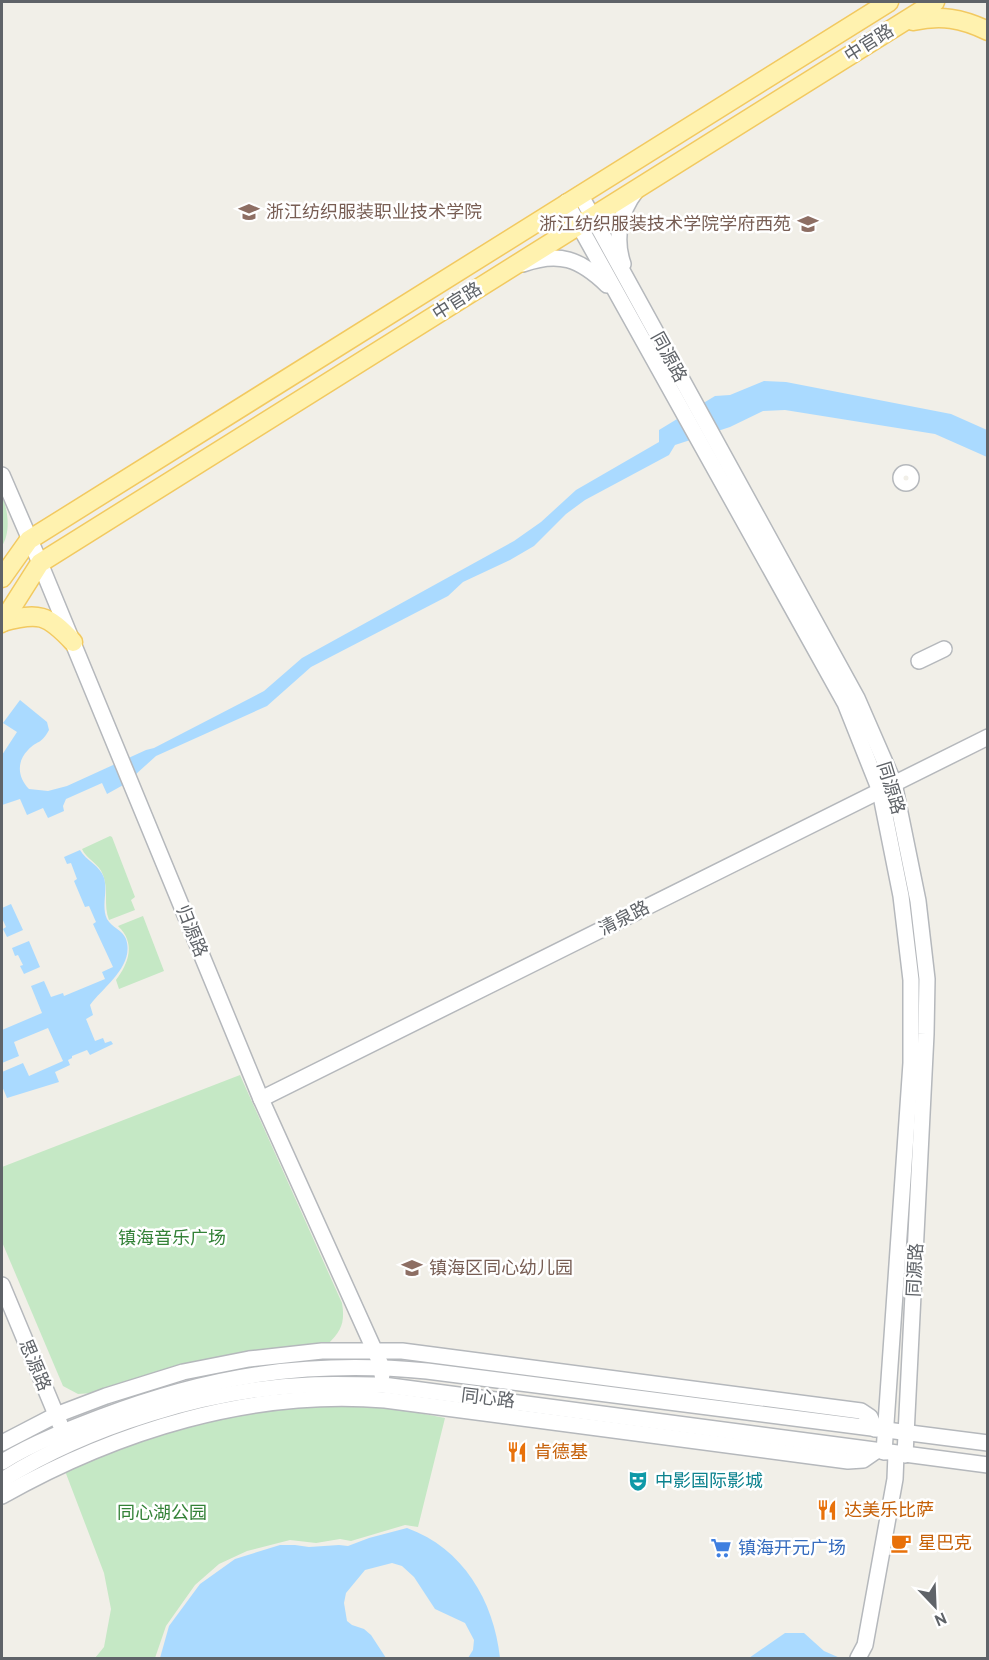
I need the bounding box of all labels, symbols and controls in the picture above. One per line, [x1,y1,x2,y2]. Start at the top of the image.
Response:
street label: 中官路 [841,20,899,68]
school or university icon: 浙江纺织服装职业技术学院 [237,200,261,224]
place label: 浙江纺织服装职业技术学院 [266,202,482,225]
school or university icon: 浙江纺织服装技术学院学府西苑 [796,212,820,236]
place label: 浙江纺织服装技术学院学府西苑 [539,214,791,237]
street label: 中官路 [429,278,487,326]
street label: 同源路 [645,329,691,387]
street label: 同源路 [871,759,908,818]
street label: 清泉路 [595,897,654,942]
street label: 归源路 [170,902,211,961]
park label: 镇海音乐广场 [118,1228,226,1251]
street label: 同源路 [904,1243,929,1298]
school or university icon: 镇海区同心幼儿园 [400,1256,424,1280]
place label: 镇海区同心幼儿园 [429,1258,573,1281]
street label: 思源路 [12,1336,55,1395]
street label: 同心路 [460,1385,516,1414]
restaurant icon: 肯德基 [505,1440,529,1464]
place label: 肯德基 [534,1442,588,1465]
theatre icon: 中影国际影城 [626,1469,650,1493]
place label: 中影国际影城 [655,1471,763,1494]
restaurant icon: 达美乐比萨 [815,1498,839,1522]
place label: 达美乐比萨 [844,1500,934,1523]
park label: 同心湖公园 [117,1503,207,1526]
cafe icon: 星巴克 [889,1531,913,1555]
place label: 星巴克 [918,1533,972,1556]
supermarket icon: 镇海开元广场 [709,1536,733,1560]
place label: 镇海开元广场 [738,1538,846,1561]
north arrow [905,1576,965,1636]
text: N [931,1607,949,1629]

